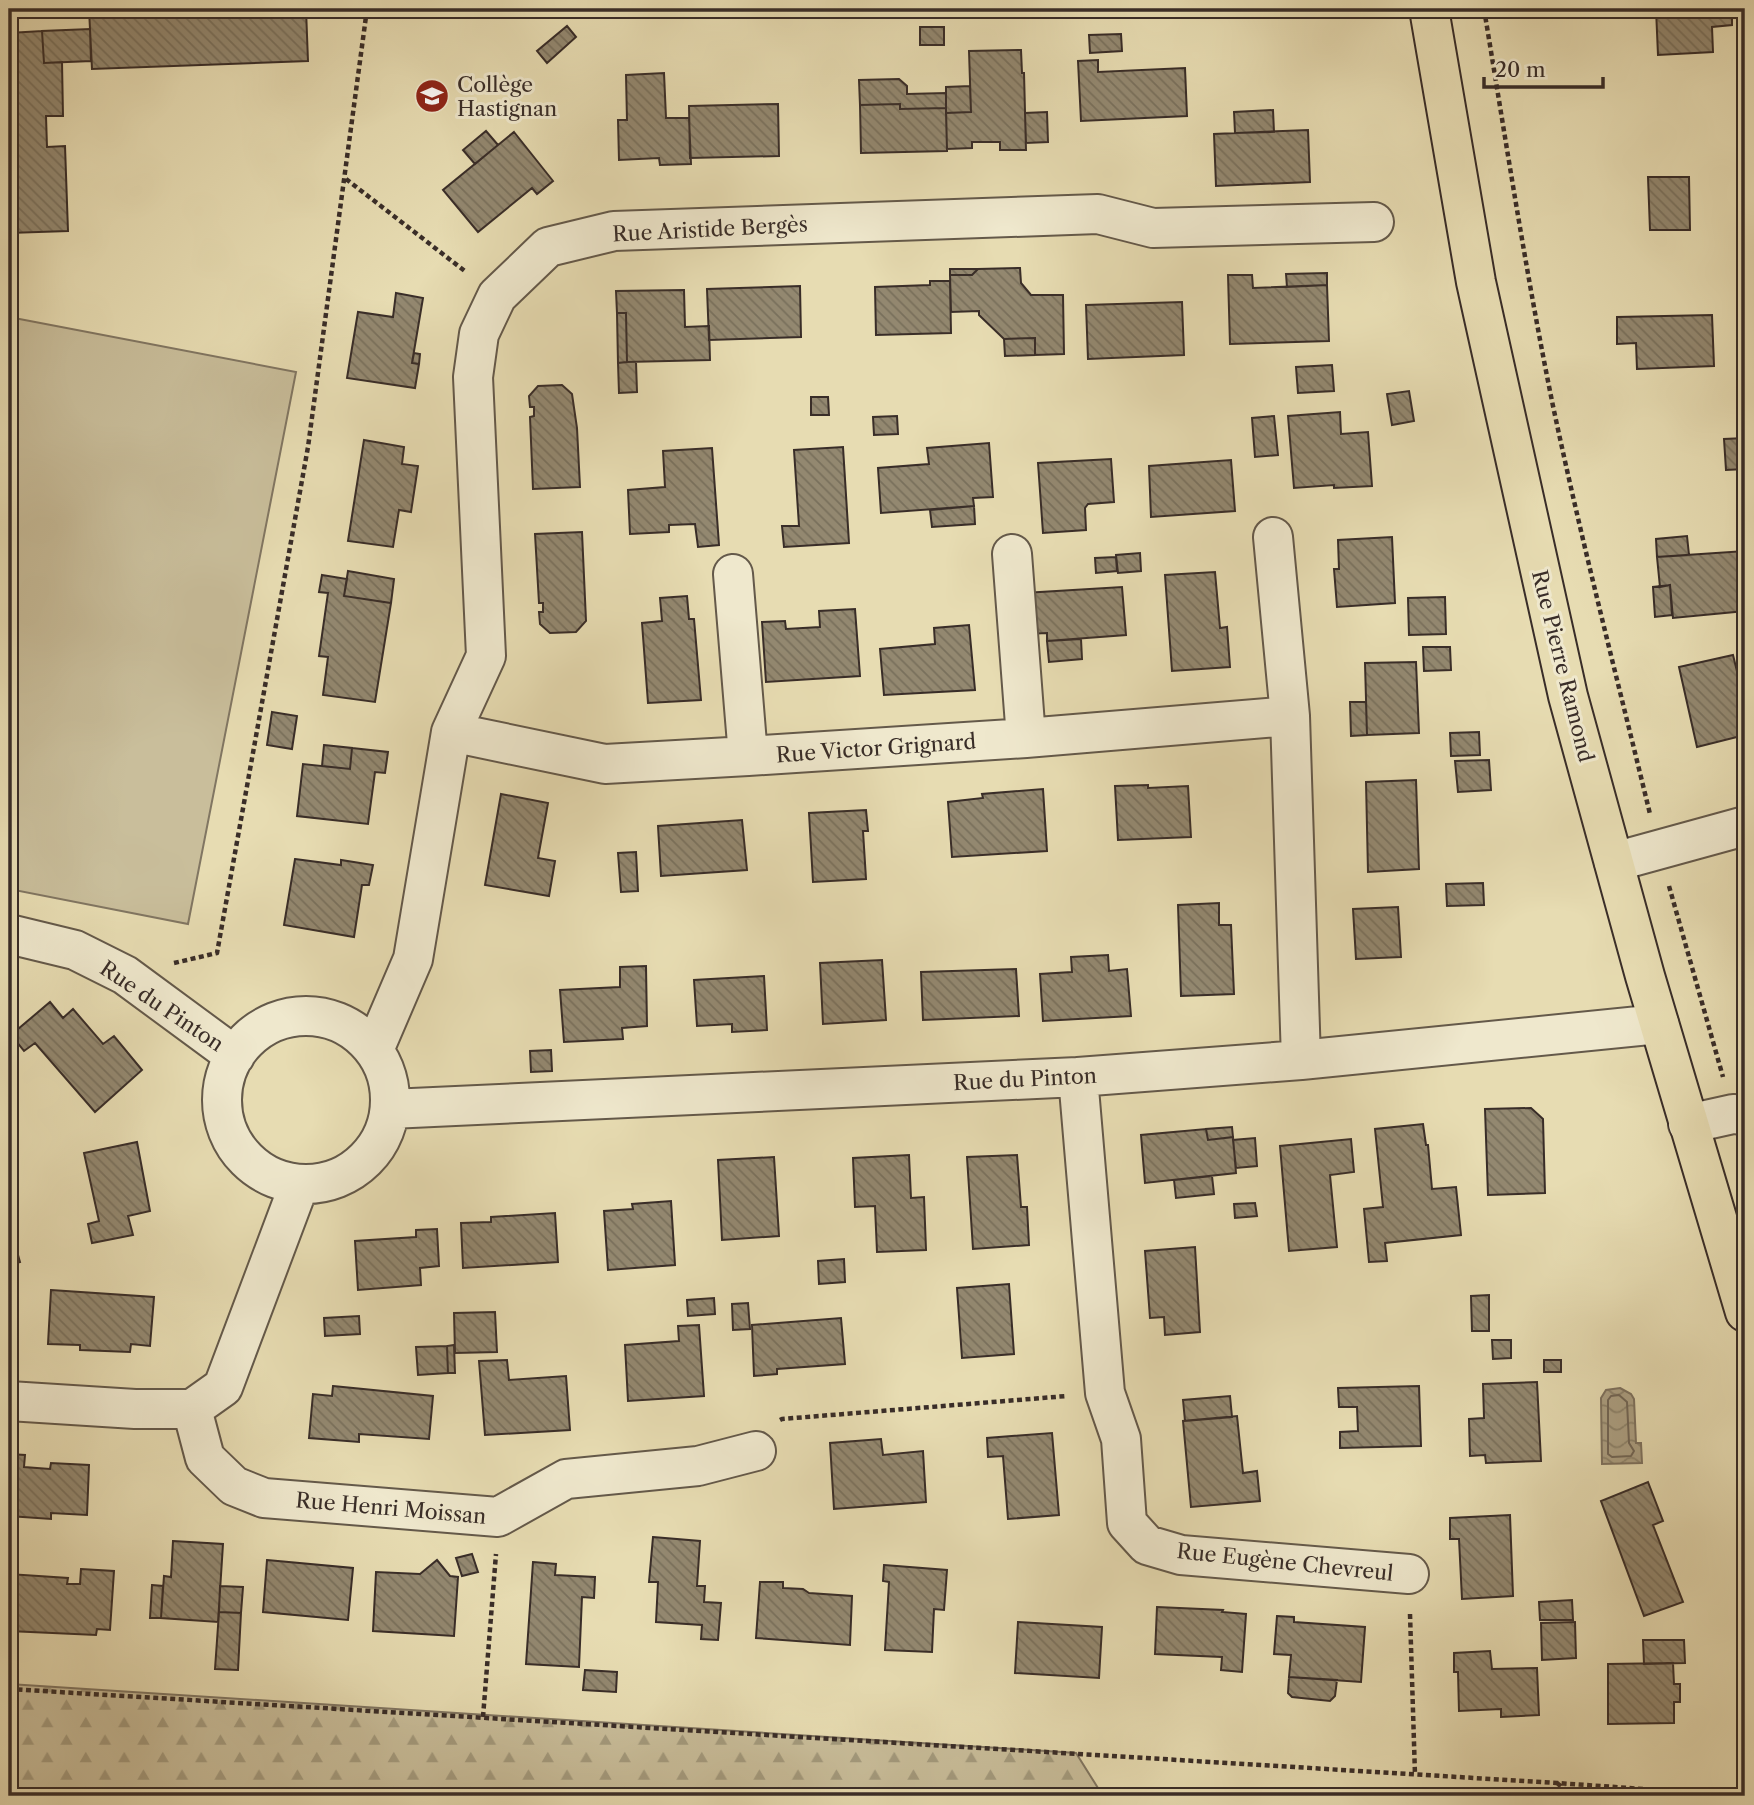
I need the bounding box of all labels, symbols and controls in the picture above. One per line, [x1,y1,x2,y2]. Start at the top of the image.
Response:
scale bar [1484,46,1604,90]
text: 20 m [1495,57,1546,82]
place label: Collège Hastignan [457,72,557,121]
school or university icon: Collège Hastignan [413,77,451,115]
street label: Rue Aristide Bergès [612,211,808,247]
street label: Rue Pierre Ramond [1527,567,1599,765]
street label: Rue Victor Grignard [775,729,977,767]
street label: Rue du Pinton [95,955,229,1057]
street label: Rue du Pinton [953,1063,1097,1095]
street label: Rue Henri Moissan [295,1487,487,1529]
street label: Rue Eugène Chevreul [1175,1538,1395,1586]

